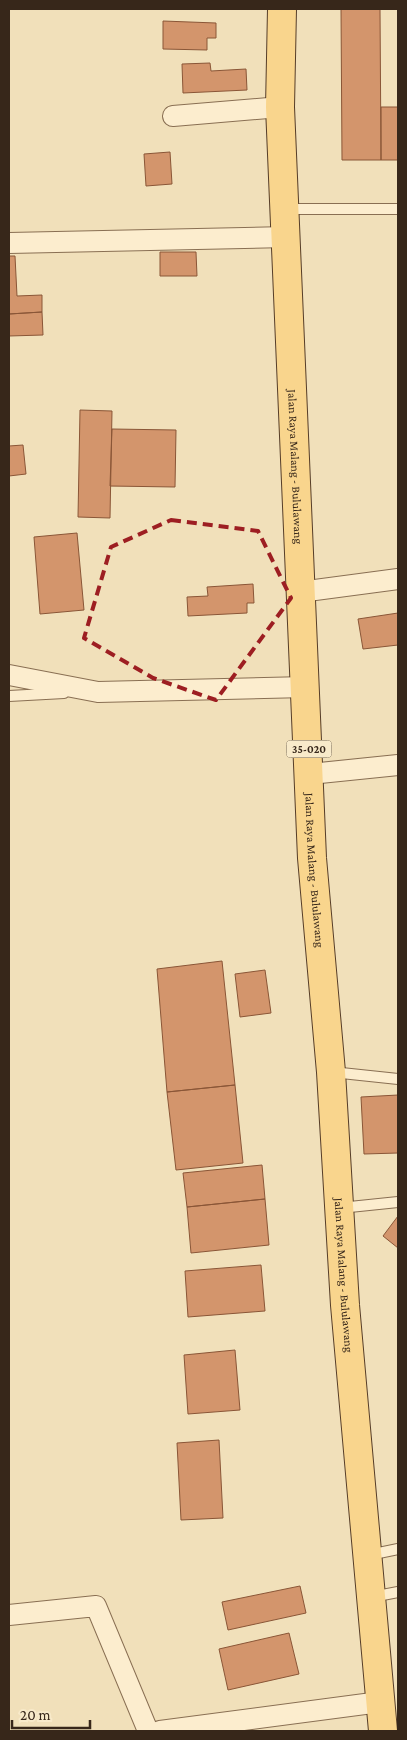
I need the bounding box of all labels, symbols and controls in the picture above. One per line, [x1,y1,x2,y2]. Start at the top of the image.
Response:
street label: Jalan Raya Malang - Bululawang [285,388,306,545]
road number: 35-020 [286,741,332,758]
street label: Jalan Raya Malang - Bululawang [302,792,327,948]
street label: Jalan Raya Malang - Bululawang [332,1196,356,1353]
scale bar [12,1698,90,1730]
text: 20 m [20,1707,51,1723]

